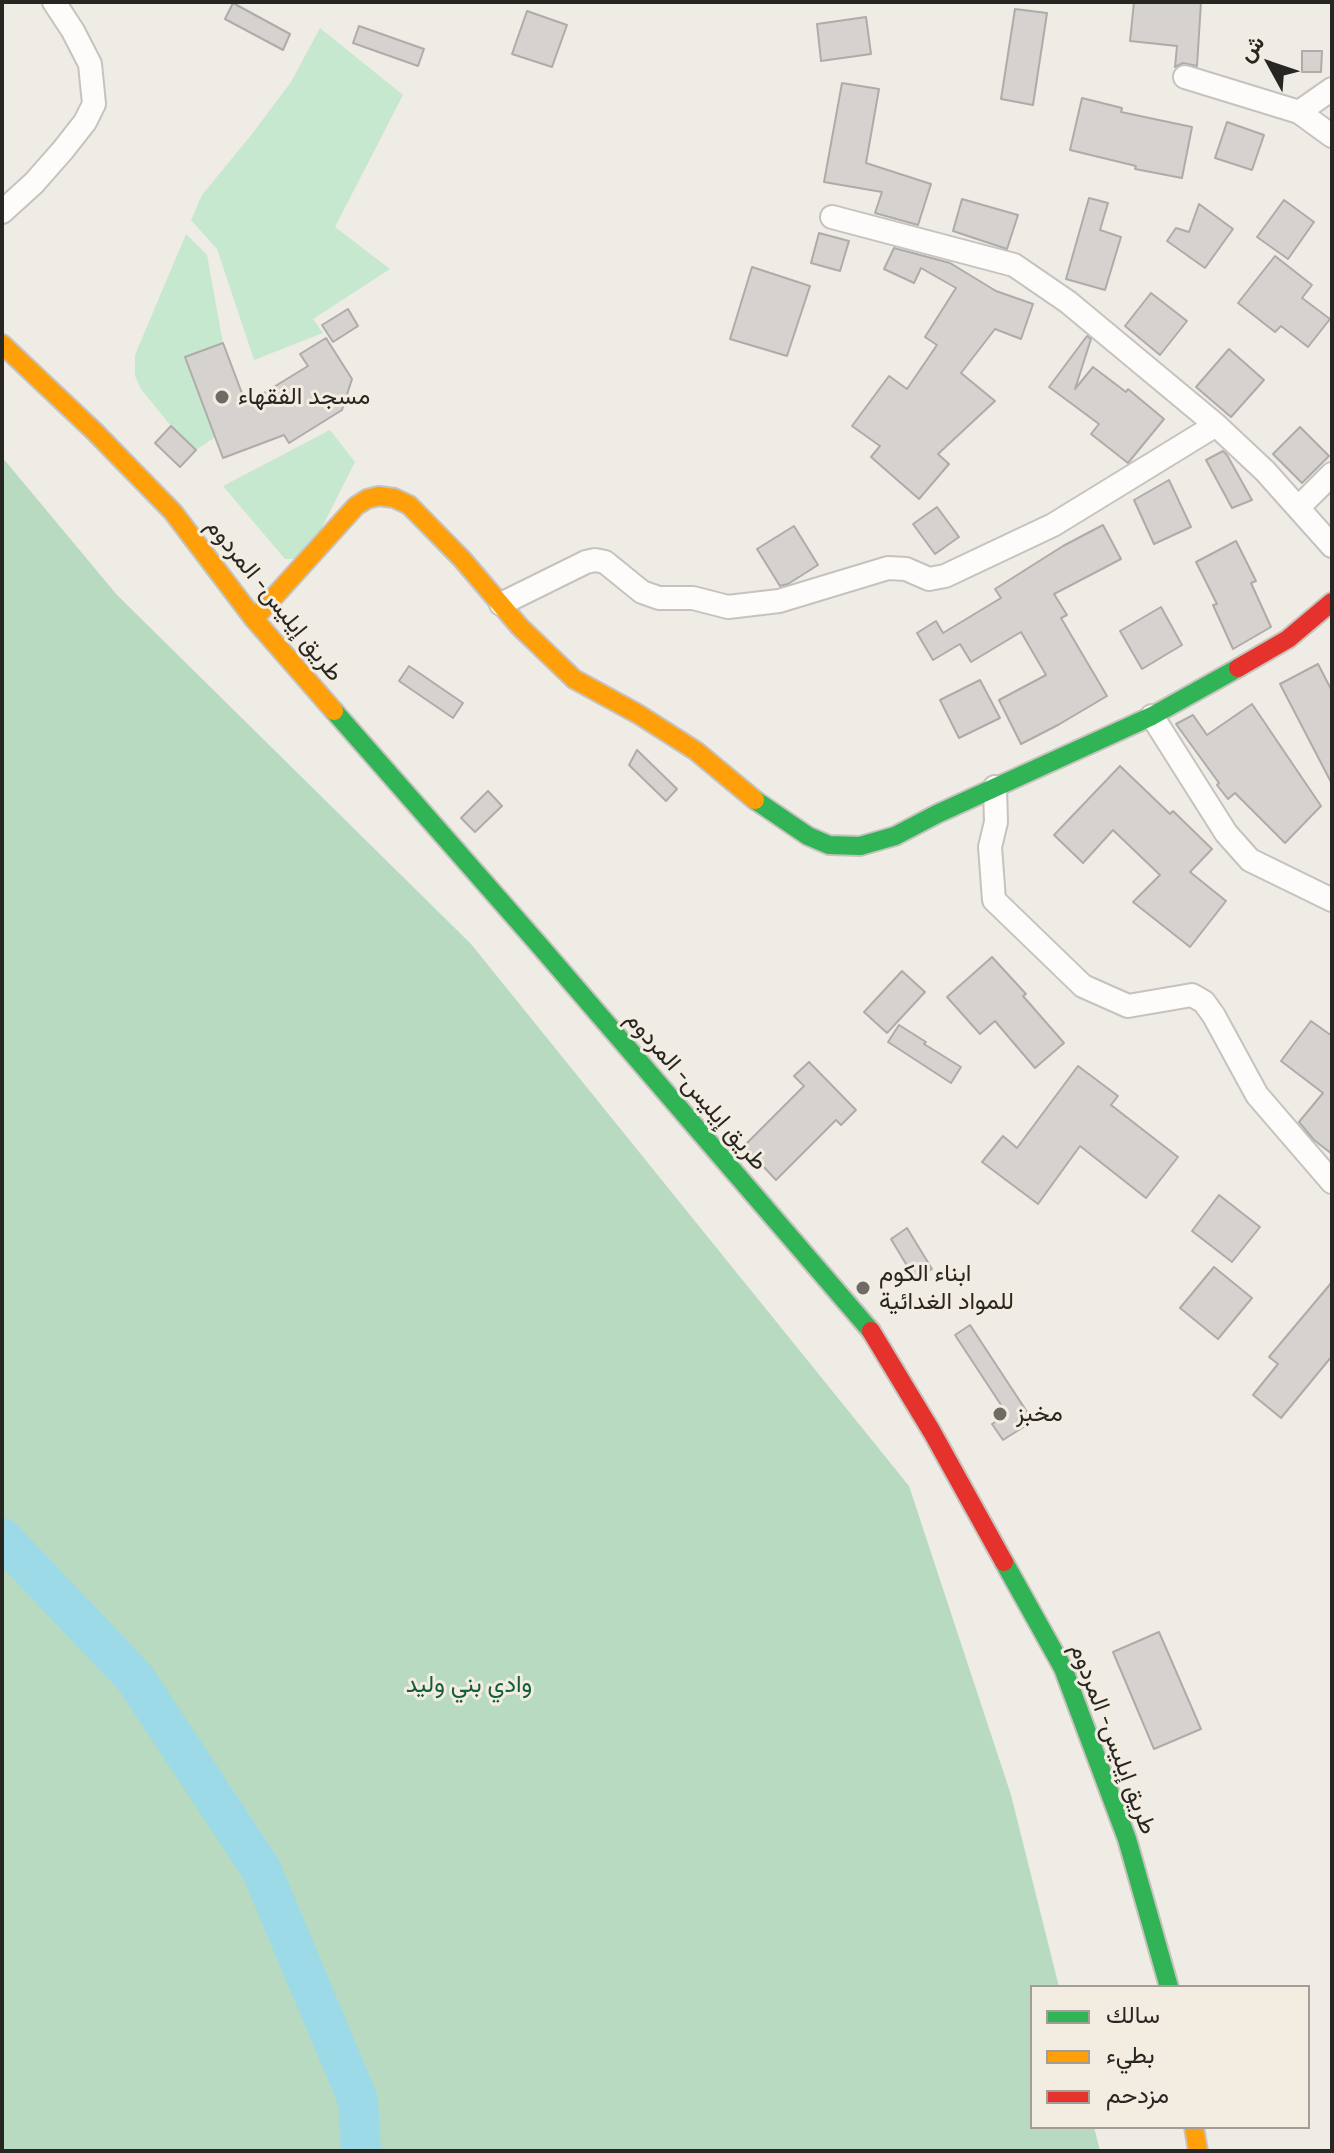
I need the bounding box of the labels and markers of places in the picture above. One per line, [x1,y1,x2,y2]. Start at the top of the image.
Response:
place label: مسجد الفقهاء [238,383,370,411]
marker: مسجد الفقهاء [213,388,231,406]
place label: ابناء الكوم للمواد الغدائية [879,1260,1014,1316]
marker: ابناء الكوم للمواد الغدائية [854,1279,872,1297]
place label: مخبز [1016,1400,1063,1428]
marker: مخبز [991,1405,1009,1423]

